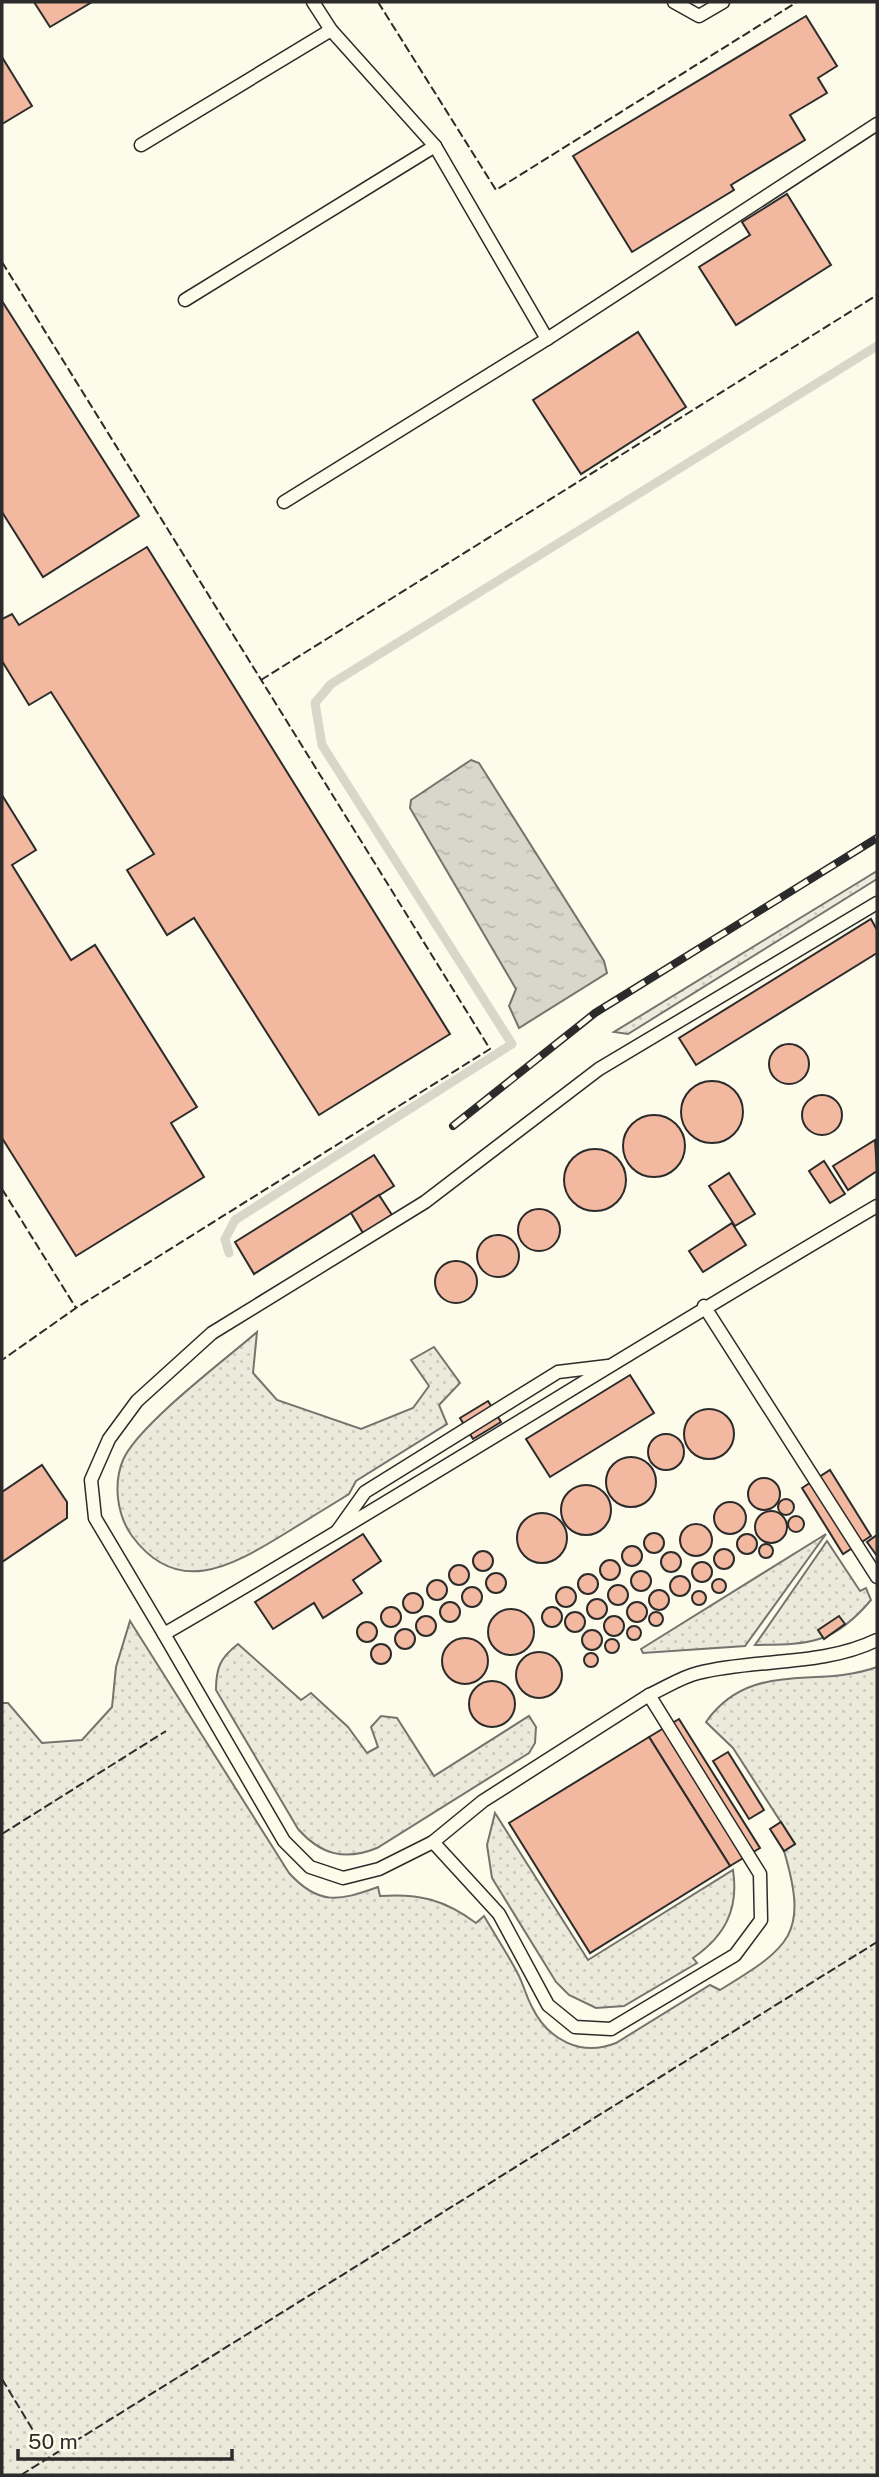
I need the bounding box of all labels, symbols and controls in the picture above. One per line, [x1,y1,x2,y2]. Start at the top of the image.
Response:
scale bar [18,2418,231,2462]
text: 50 m [28,2429,78,2454]

